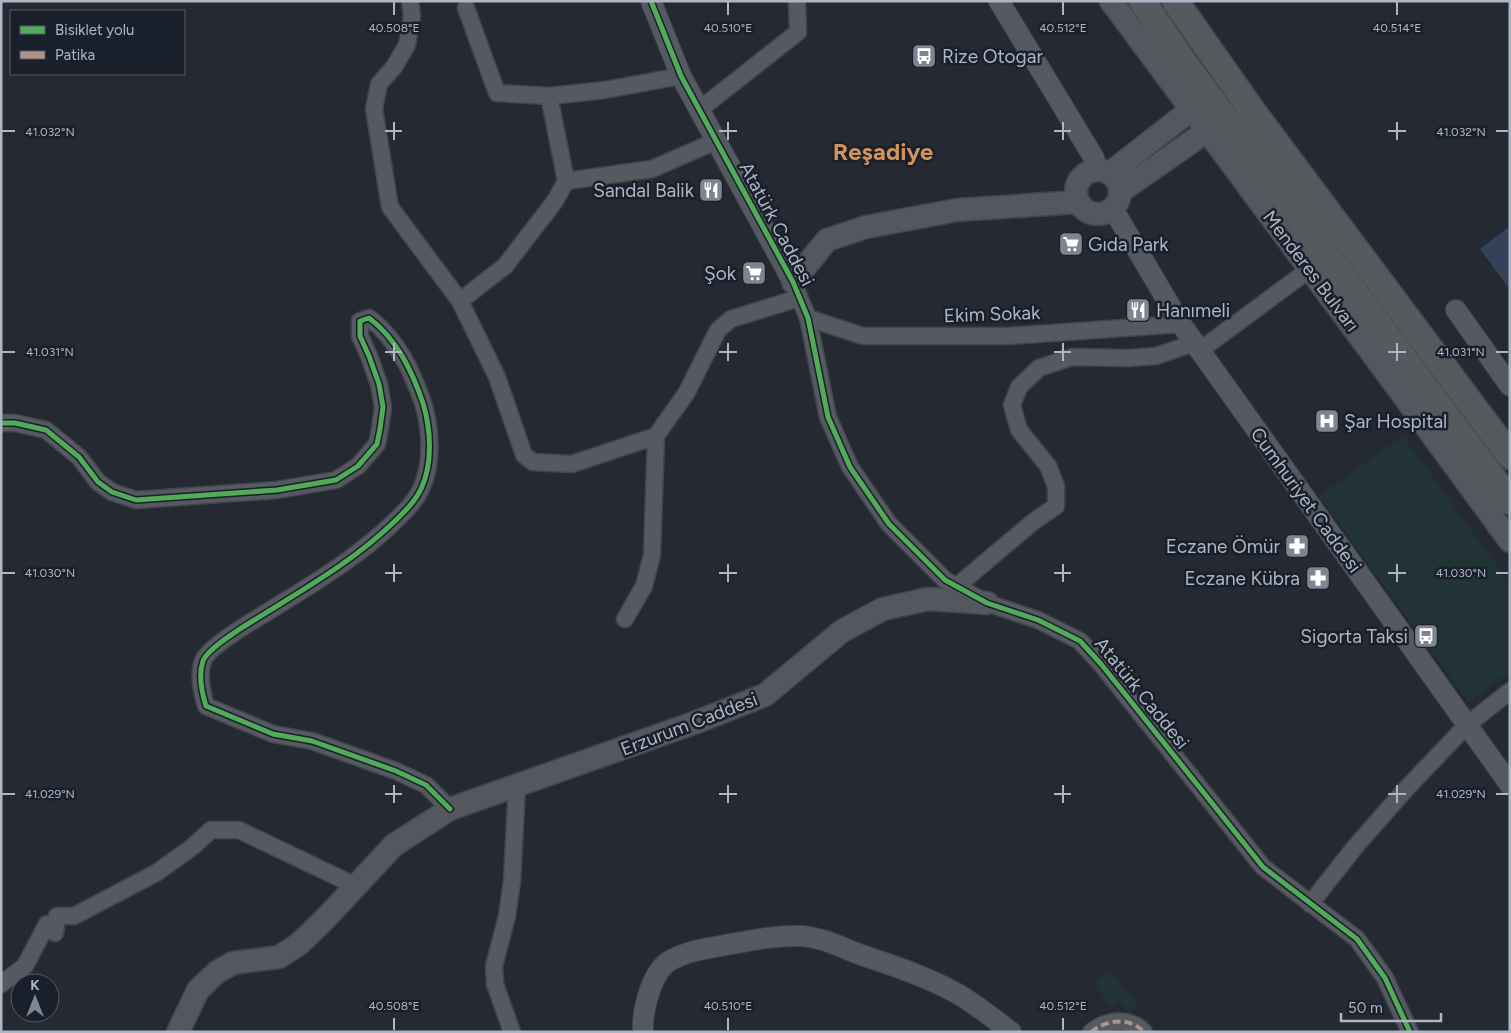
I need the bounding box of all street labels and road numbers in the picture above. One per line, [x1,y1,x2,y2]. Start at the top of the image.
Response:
street label: Atatürk Caddesi [735,158,819,290]
street label: Menderes Bulvarı [1258,206,1364,336]
street label: Ekim Sokak [943,301,1041,327]
street label: Cumhuriyet Caddesi [1246,423,1366,577]
street label: Atatürk Caddesi [1090,632,1194,754]
street label: Erzurum Caddesi [617,687,761,761]

